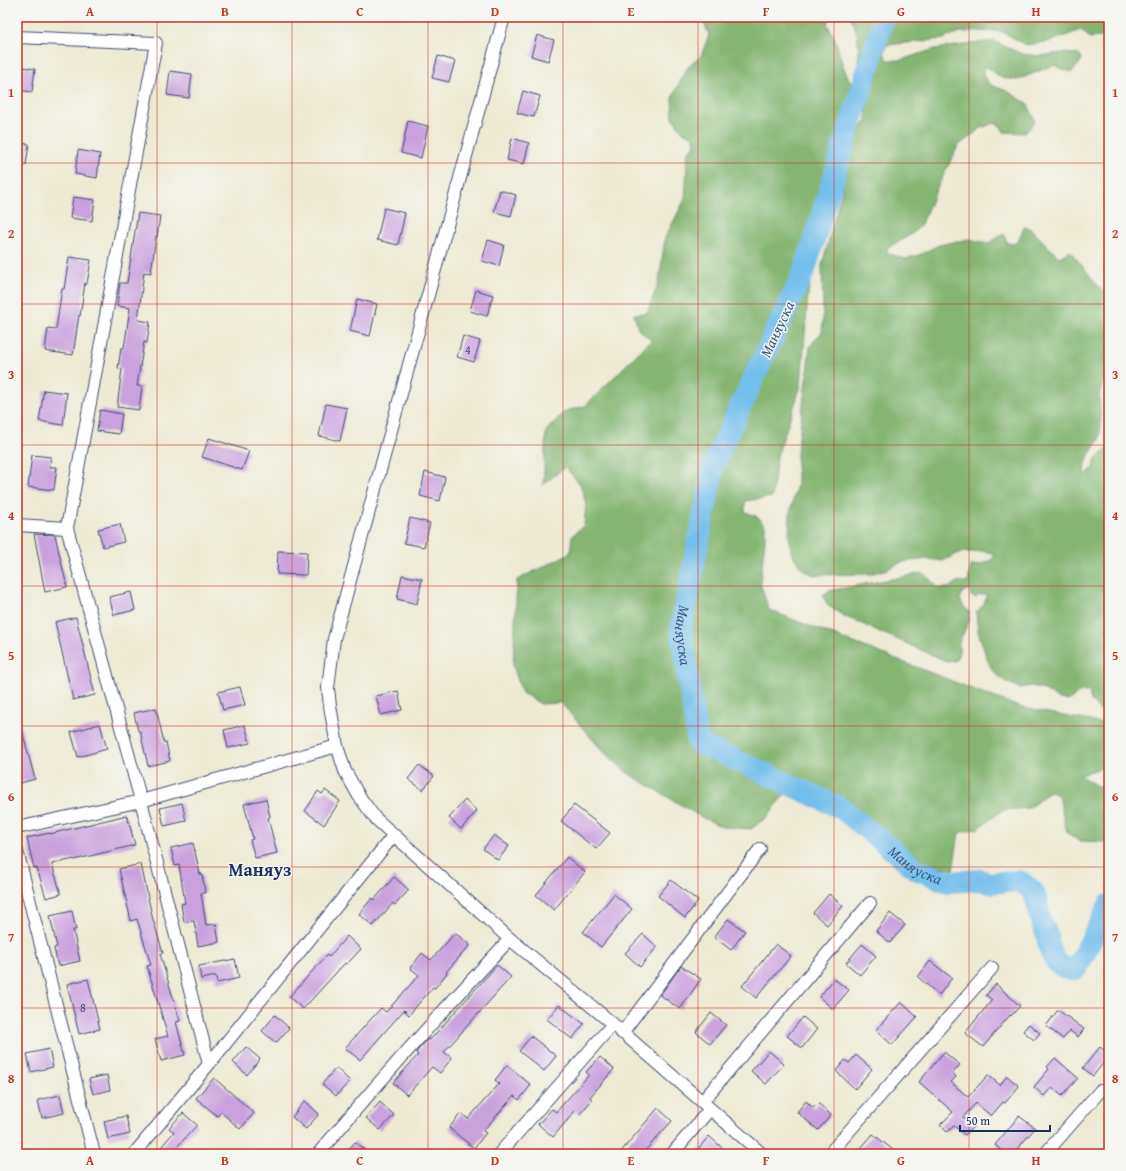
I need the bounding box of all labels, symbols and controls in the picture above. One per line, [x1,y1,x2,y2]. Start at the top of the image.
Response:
text: A [86,2,95,21]
text: B [221,2,229,21]
text: C [356,2,364,21]
text: D [491,2,499,21]
text: E [628,2,635,21]
text: F [763,2,770,21]
text: G [897,2,905,21]
text: H [1031,2,1041,21]
text: 1 [8,83,14,102]
text: 1 [1112,83,1118,102]
text: 2 [8,224,15,243]
text: 2 [1112,224,1119,243]
water label: Маняуска [755,297,799,361]
house number: 4 [465,341,471,358]
text: 3 [8,365,14,384]
text: 3 [1112,365,1118,384]
text: 4 [8,506,15,525]
text: 4 [1112,506,1119,525]
water label: Маняуска [670,604,697,667]
text: 5 [8,646,15,665]
text: 5 [1112,646,1119,665]
text: 6 [8,787,15,806]
text: 6 [1112,787,1119,806]
water label: Маняуска [884,840,945,889]
district label: Маняуз [228,856,292,883]
text: 7 [8,928,15,947]
text: 7 [1112,928,1119,947]
house number: 8 [80,999,86,1016]
text: 8 [8,1069,15,1088]
text: 8 [1112,1069,1119,1088]
scale bar [960,1107,1050,1133]
text: 50 m [966,1112,990,1129]
text: A [86,1151,95,1170]
text: B [221,1151,229,1170]
text: C [356,1151,364,1170]
text: D [491,1151,499,1170]
text: E [628,1151,635,1170]
text: F [763,1151,770,1170]
text: G [897,1151,905,1170]
text: H [1031,1151,1041,1170]

